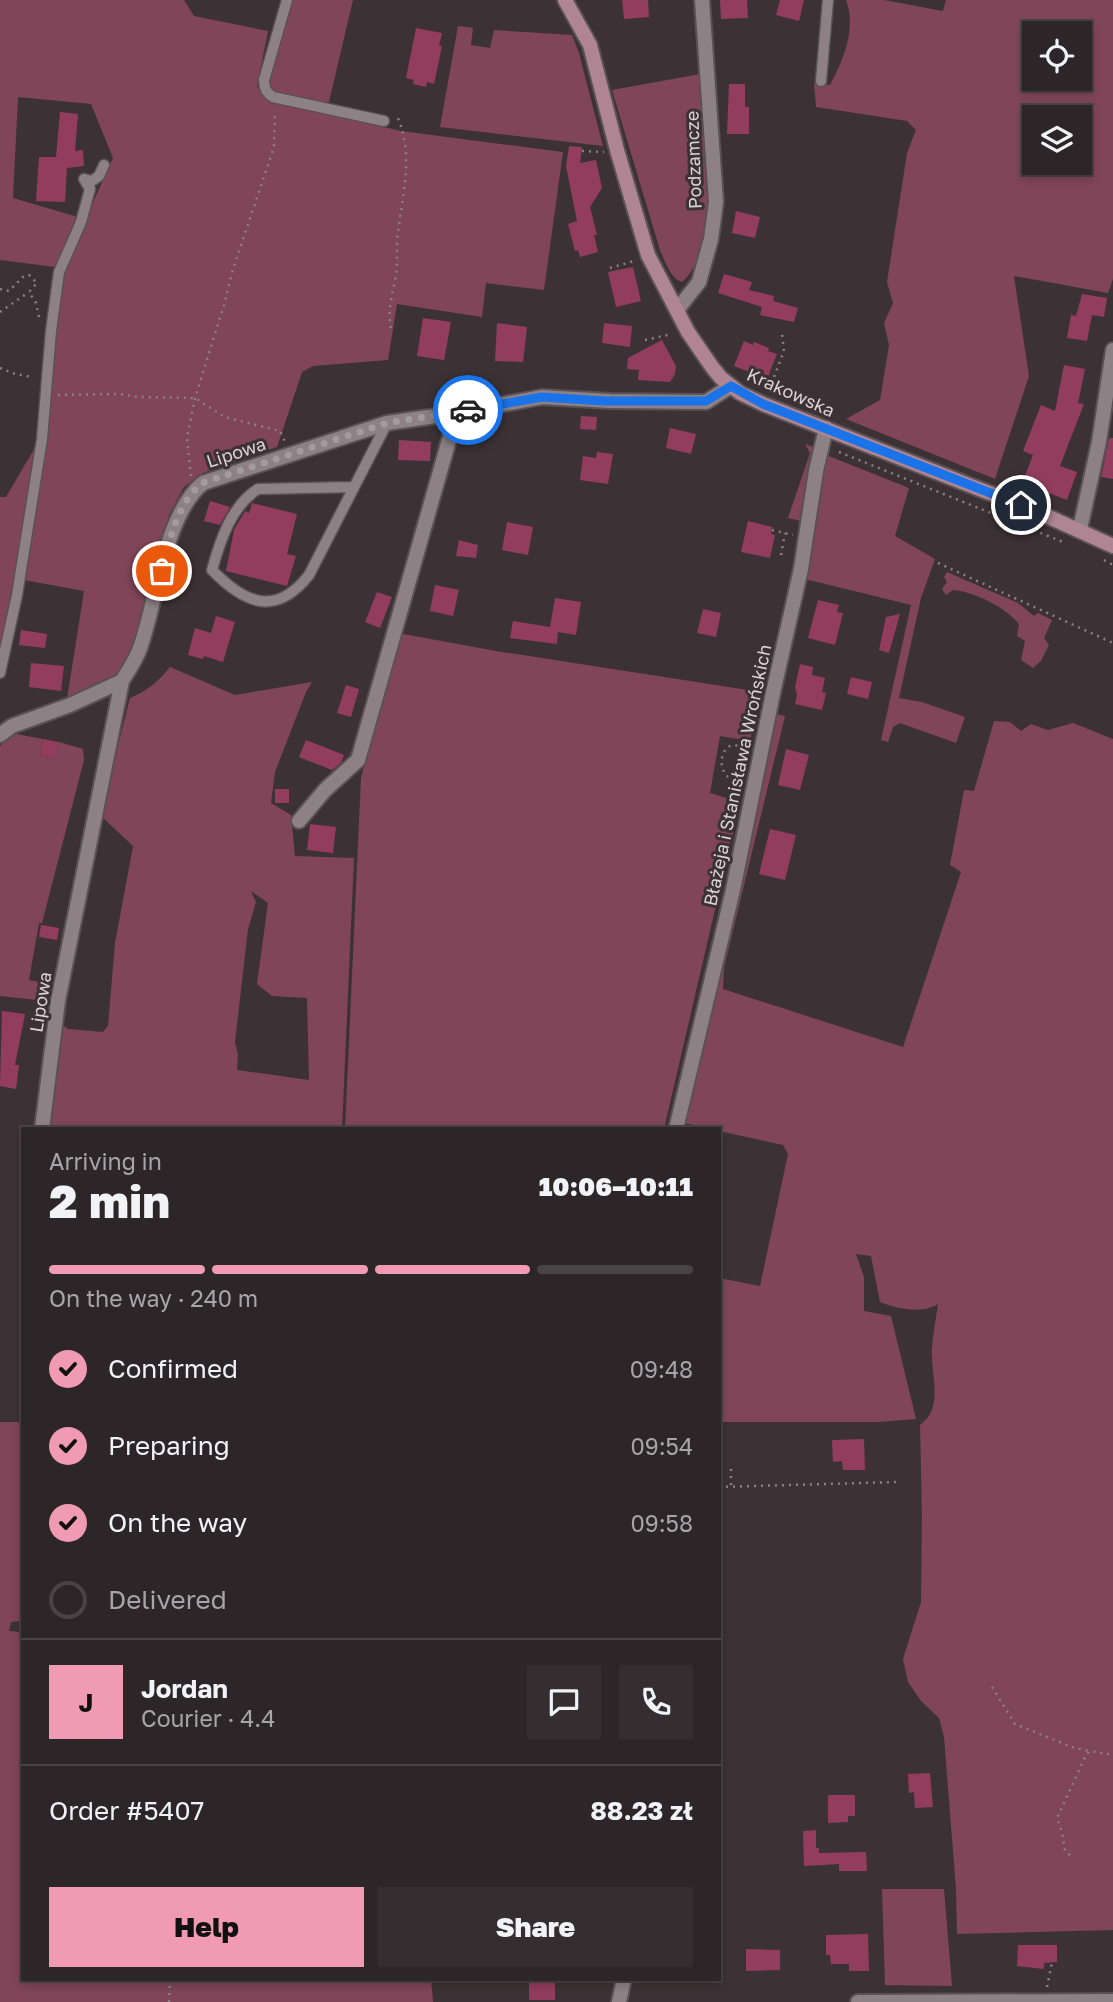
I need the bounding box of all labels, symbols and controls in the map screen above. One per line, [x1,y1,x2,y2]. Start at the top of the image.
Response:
map controls [1022,21,1092,175]
button: locate [1022,21,1092,91]
button: layers [1022,105,1092,175]
street label: Podzamcze [680,111,706,209]
street label: Krakowska [744,363,838,421]
courier [433,375,503,445]
icon: car [449,391,487,429]
street label: Lipowa [204,432,268,472]
pin [991,475,1051,535]
icon: home [1002,486,1040,524]
pin [132,541,192,601]
icon: bag [143,552,181,590]
street label: Błażeja i Stanisława Wrońskich [699,642,775,908]
street label: Lipowa [24,970,56,1034]
text: Arriving in [49,1147,162,1175]
text: 10:06–10:11 [539,1171,693,1202]
text: 2 min [49,1173,170,1228]
text: On the way · 240 m [49,1284,258,1312]
icon: check [49,1350,87,1388]
text: Confirmed [108,1353,238,1384]
text: 09:48 [630,1355,693,1383]
icon: check [49,1427,87,1465]
text: Preparing [108,1430,230,1461]
text: 09:54 [631,1432,693,1460]
icon: check [49,1504,87,1542]
text: On the way [108,1507,247,1538]
text: 09:58 [631,1509,693,1537]
text: Delivered [108,1584,227,1615]
button: chat [527,1665,601,1739]
button: phone [619,1665,693,1739]
text: Jordan [141,1673,228,1704]
text: J [79,1687,93,1718]
text: Courier · 4.4 [141,1704,275,1732]
text: Order #5407 [49,1795,204,1826]
text: 88.23 zł [590,1795,693,1826]
button: Help [49,1887,364,1967]
button: Share [378,1887,693,1967]

